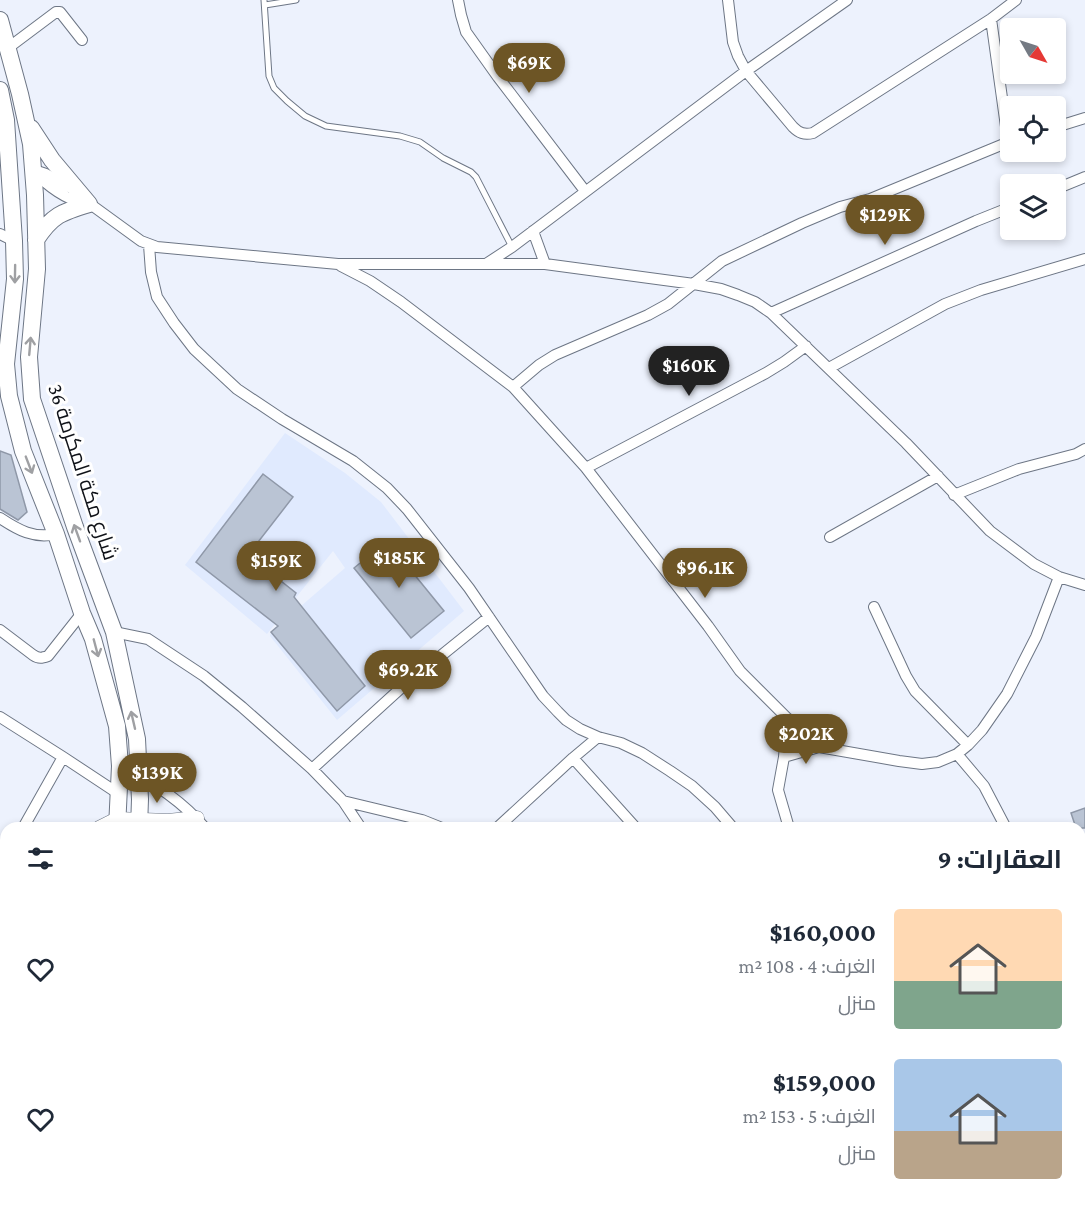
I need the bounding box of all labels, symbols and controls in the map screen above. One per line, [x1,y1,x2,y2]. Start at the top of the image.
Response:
north arrow [1000,18,1066,84]
map controls [1000,18,1066,240]
pin: $69K [493,43,565,94]
text: $69K [507,51,551,73]
button: locate [1000,96,1066,162]
button: layers [1000,174,1066,240]
pin: $129K [843,195,927,246]
text: $129K [859,203,911,225]
one-way arrow [9,263,20,283]
one-way arrow [25,337,36,357]
pin: $160K [647,346,731,397]
text: $160K [662,354,716,376]
street label: شارع مكة المكرمة 36 [41,381,123,564]
one-way arrow [24,456,35,474]
one-way arrow [71,525,82,543]
pin: $185K [357,538,441,589]
pin: $159K [234,541,318,592]
text: $185K [373,546,425,568]
pin: $96.1K [656,548,754,599]
text: $159K [251,549,301,571]
text: $96.1K [676,556,734,578]
one-way arrow [91,638,102,657]
pin: $69.2K [359,650,457,701]
text: $69.2K [378,658,438,680]
one-way arrow [126,711,138,730]
pin: $202K [764,714,848,765]
text: $202K [778,722,834,744]
pin: $139K [115,753,199,804]
text: $139K [132,761,182,783]
icon: filters [24,842,57,875]
text: العقارات: 9 [937,845,1062,874]
text: $160,000 [769,918,876,947]
icon: home [942,933,1014,1005]
icon: heart [24,953,57,986]
text: الغرف: 4 · 108 m² [739,955,876,977]
text: منزل [838,992,876,1014]
text: $159,000 [773,1068,876,1097]
icon: home [942,1083,1014,1155]
icon: heart [24,1103,57,1136]
text: الغرف: 5 · 153 m² [743,1105,876,1127]
text: منزل [838,1142,876,1164]

